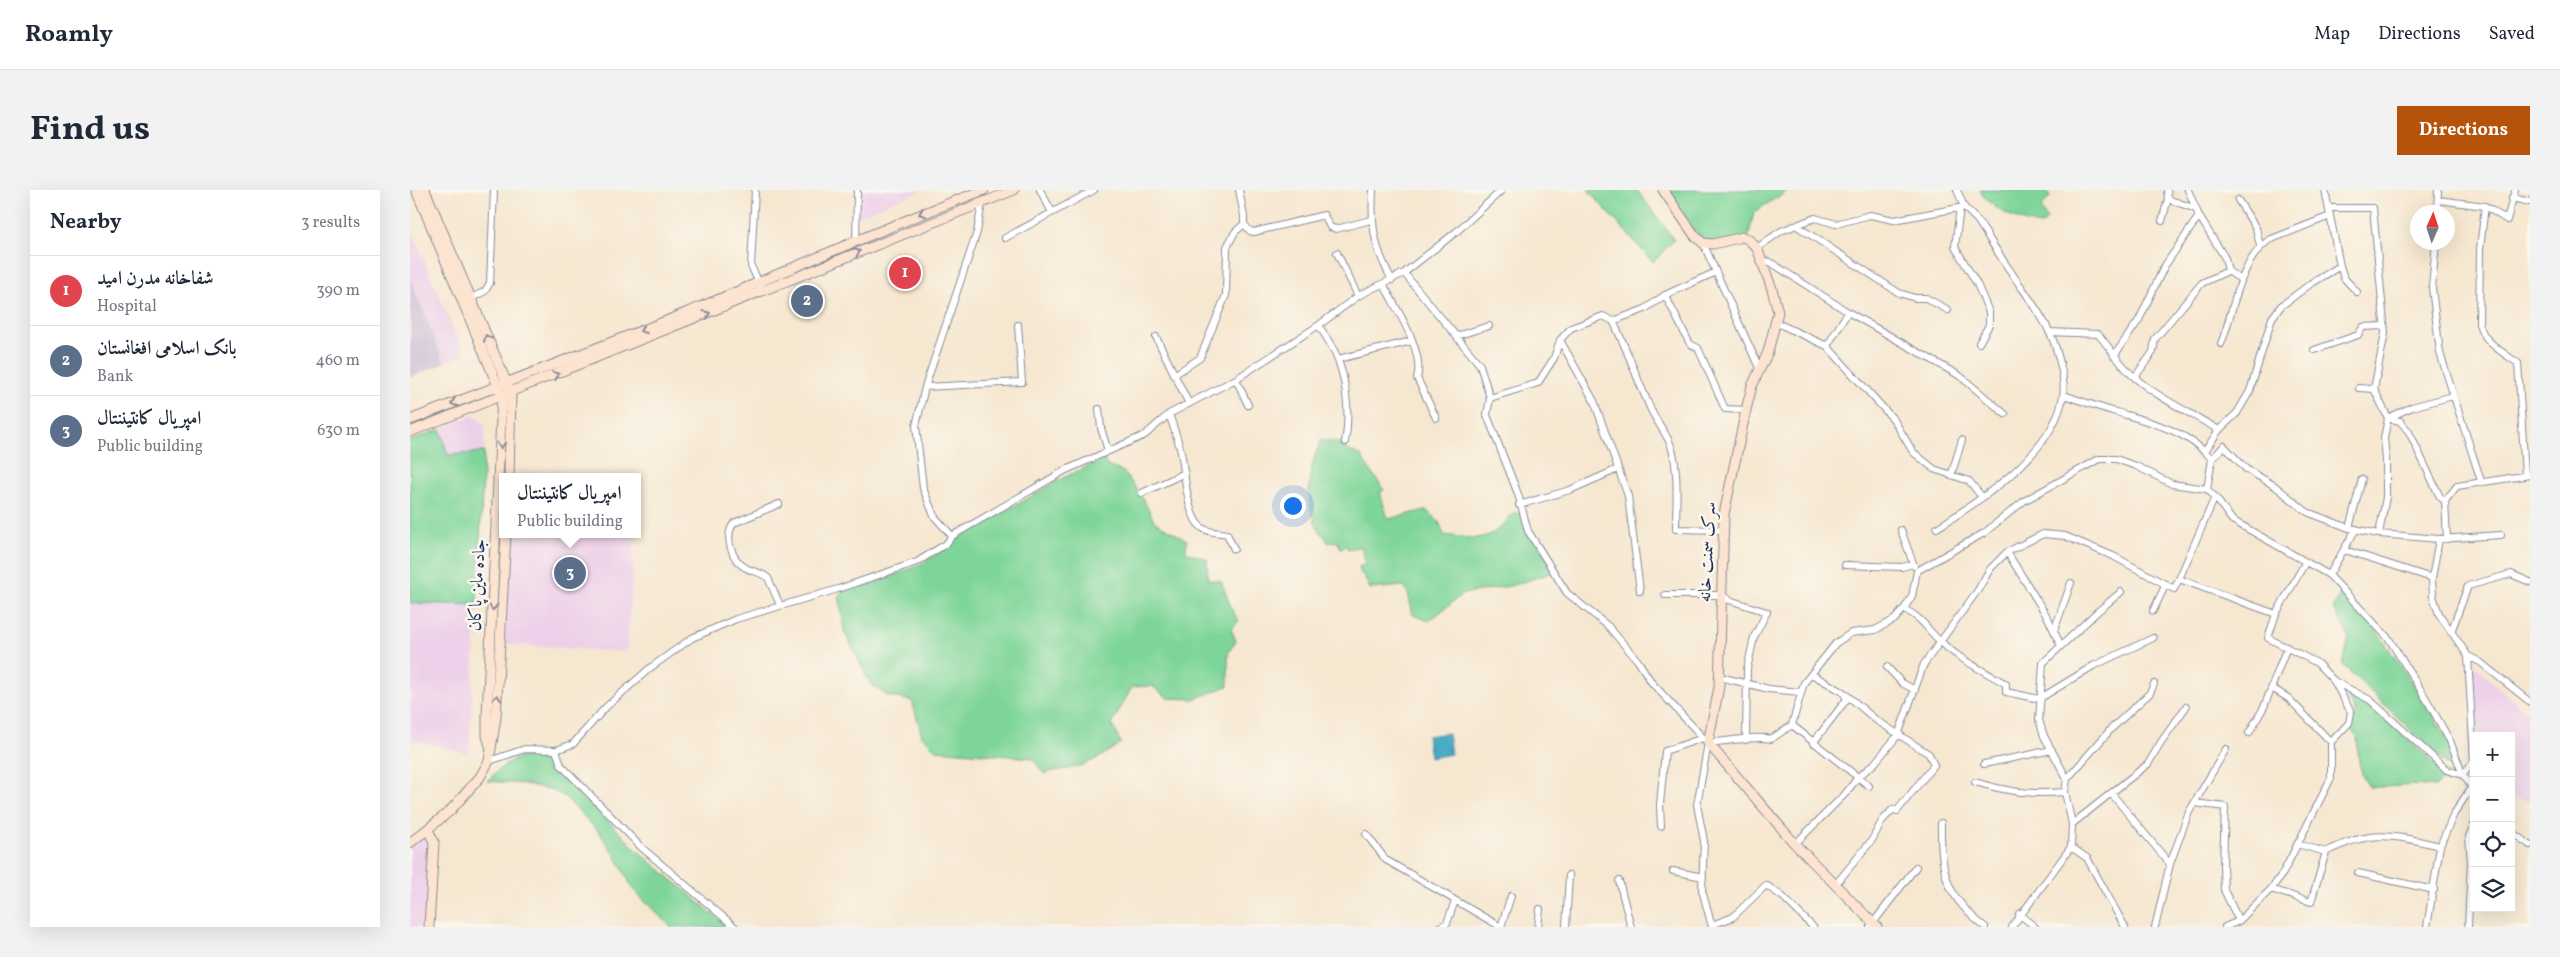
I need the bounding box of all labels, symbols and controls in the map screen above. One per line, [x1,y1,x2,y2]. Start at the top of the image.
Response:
text: Roamly [25,18,113,52]
text: Map [2314,22,2350,47]
text: Directions [2378,22,2461,47]
text: Saved [2489,22,2535,47]
text: Find us [30,106,150,154]
button: Directions [2397,106,2530,155]
north arrow [2410,205,2455,250]
one-way arrow [918,207,927,217]
text: Nearby [50,208,121,237]
text: 3 results [301,212,360,234]
one-way arrow [852,247,861,258]
pin: 1 [889,254,921,292]
text: شفاخانه مدرن امید [97,266,214,292]
text: 1 [63,280,69,302]
text: 390 m [317,280,360,302]
pin: 2 [791,282,823,320]
text: Hospital [97,296,157,318]
one-way arrow [702,309,710,319]
one-way arrow [639,323,648,334]
one-way arrow [482,334,493,343]
text: بانک اسلامی افغانستان [97,336,237,362]
text: 2 [62,350,70,372]
text: 460 m [316,350,360,372]
text: Bank [97,366,133,388]
one-way arrow [551,370,560,381]
one-way arrow [450,397,459,407]
text: امپریال کانتیننتال [97,406,201,432]
text: 3 [62,420,70,442]
text: 630 m [317,420,360,442]
text: Public building [97,436,203,458]
one-way arrow [495,441,506,449]
popup [499,473,641,538]
text: امپریال کانتیننتال [517,481,622,507]
your location [1280,493,1306,519]
street label: سرک سمنت خانه [1693,501,1723,603]
text: Public building [517,511,623,533]
street label: جاده ماین پاکان [463,538,493,632]
pin: 3 [554,554,586,592]
one-way arrow [488,603,499,611]
one-way arrow [491,694,502,702]
map controls [2470,732,2515,912]
button: + [2470,732,2515,777]
button: − [2470,777,2515,822]
button: locate [2470,822,2515,867]
button: layers [2470,867,2515,912]

